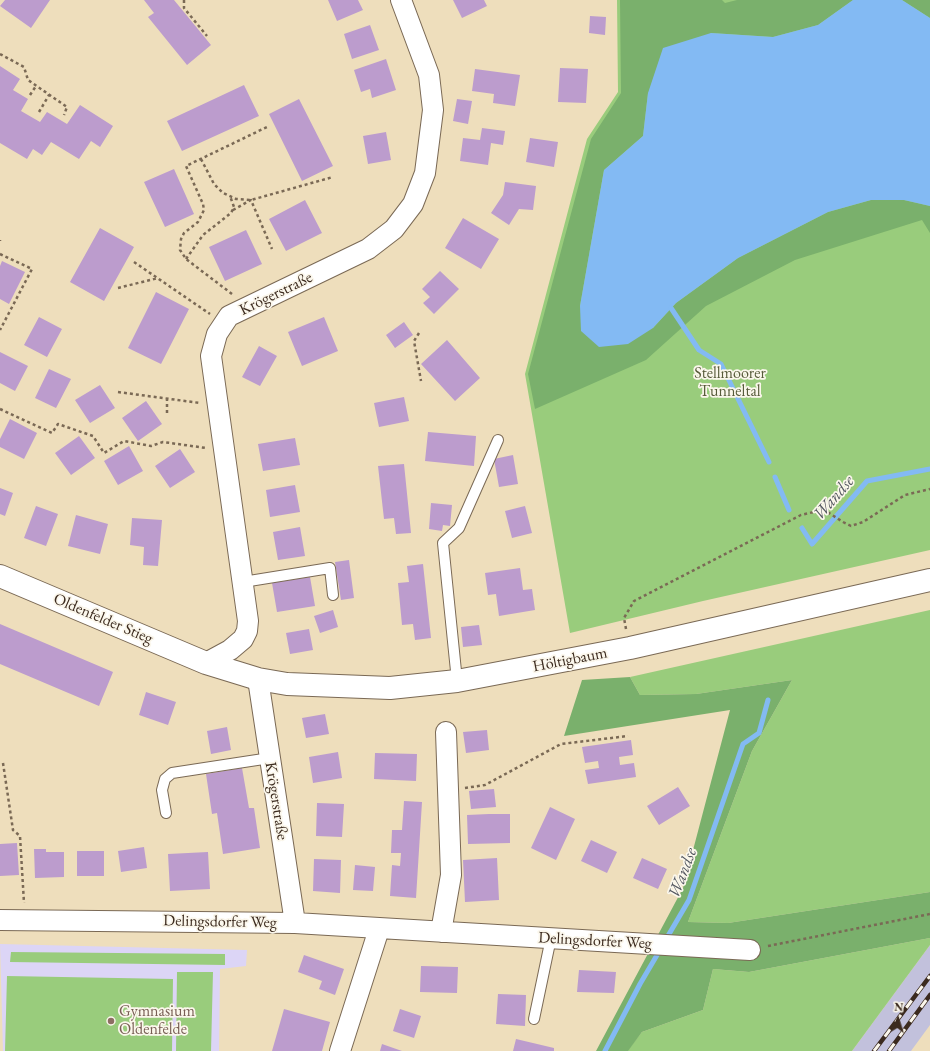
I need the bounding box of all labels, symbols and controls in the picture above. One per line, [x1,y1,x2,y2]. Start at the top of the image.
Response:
street label: Krögerstraße [236,268,316,320]
park label: Stellmoorer Tunneltal [694,364,766,402]
water label: Wandse [809,472,859,524]
street label: Oldenfelder Stieg [50,589,156,649]
street label: Höltigbaum [531,643,609,677]
street label: Krögerstraße [260,761,292,841]
water label: Wandse [664,845,702,901]
street label: Delingsdorfer Weg [163,911,277,933]
street label: Delingsdorfer Weg [538,928,652,954]
north arrow [878,999,918,1039]
text: N [894,1000,904,1014]
place label: Gymnasium Oldenfelde [119,1002,195,1040]
marker: Gymnasium Oldenfelde [106,1016,116,1026]

